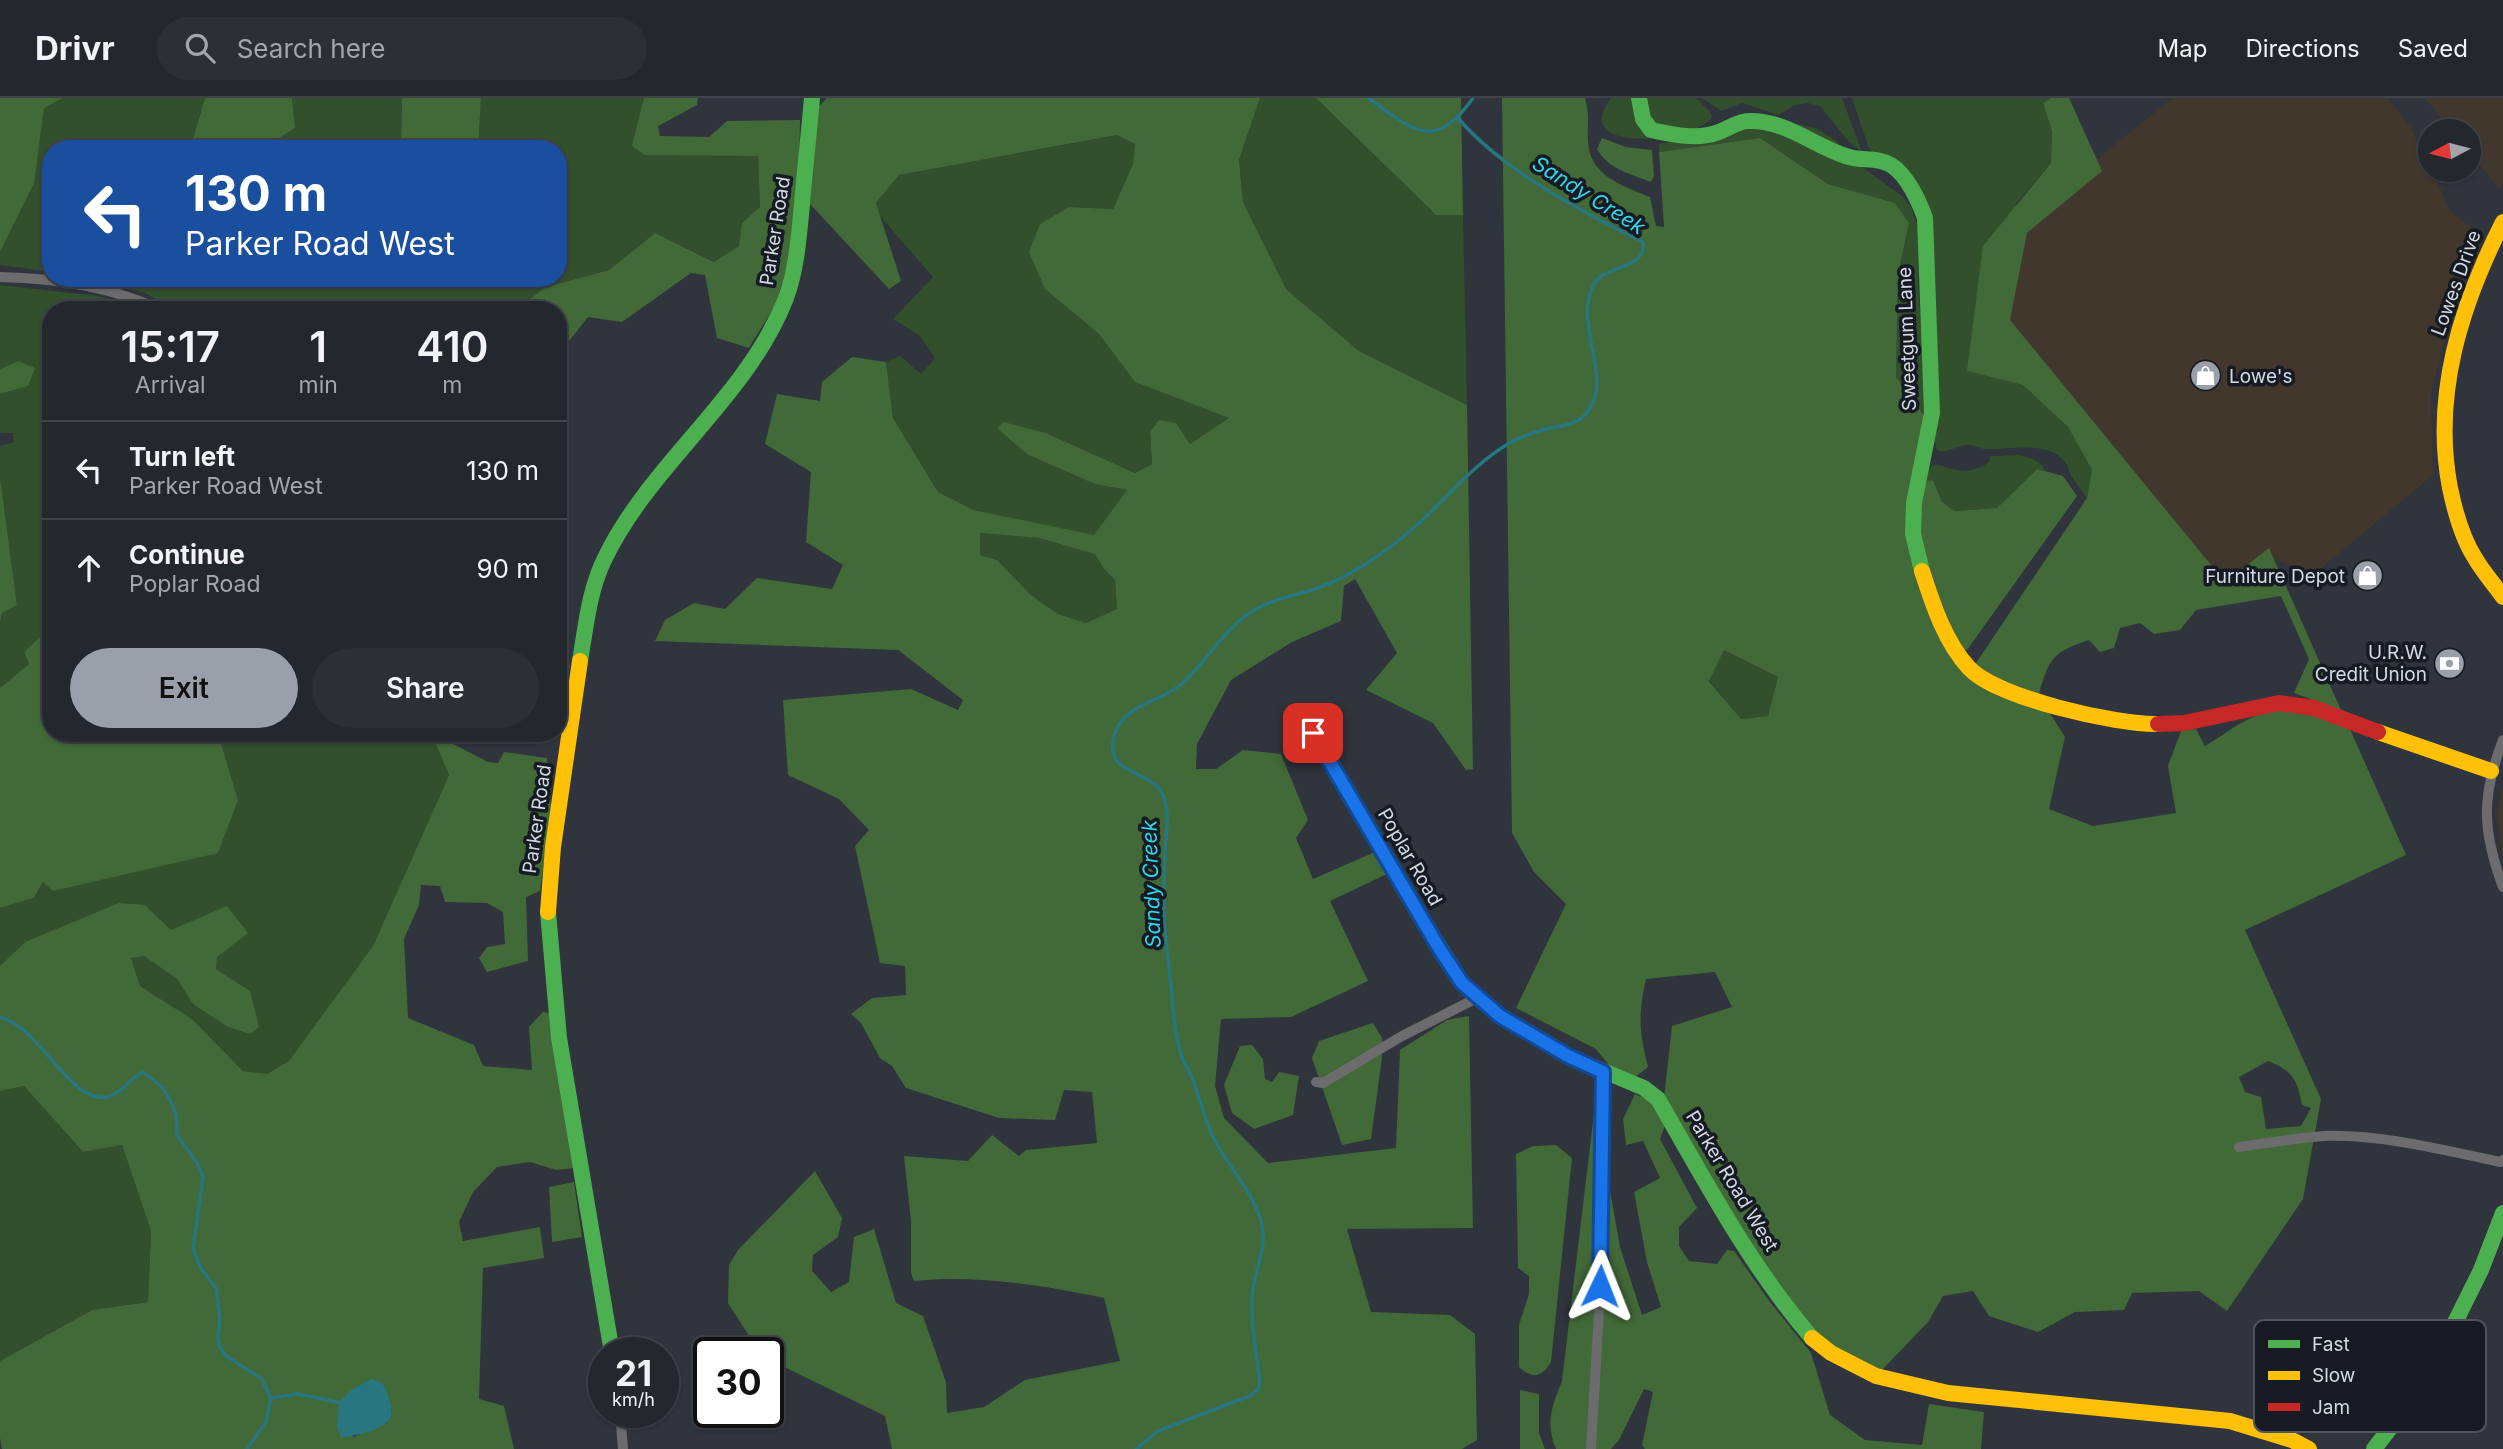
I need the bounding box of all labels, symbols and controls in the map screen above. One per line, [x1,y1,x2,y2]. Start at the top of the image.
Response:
search box [157,17,647,80]
text: Drivr [35,28,115,68]
icon: search [181,29,219,67]
text: Search here [237,33,385,64]
text: Map [2158,34,2207,63]
text: Directions [2245,34,2360,63]
text: Saved [2398,34,2468,63]
north arrow [2418,119,2482,182]
map controls [2418,119,2481,182]
water label: Sandy Creek [1528,150,1650,240]
text: 130 m [185,164,327,223]
icon: left [70,168,161,259]
street label: Parker Road [755,175,795,287]
text: Parker Road West [185,224,455,263]
street label: Lowes Drive [2426,227,2486,339]
street label: Sweetgum Lane [1893,267,1921,411]
text: 15:17 [121,321,220,372]
text: 1 [309,321,327,372]
text: 410 [416,321,488,372]
shop icon: Lowe's [2189,359,2223,393]
place label: Lowe's [2229,365,2293,388]
text: Arrival [135,371,206,399]
text: min [299,371,338,399]
text: m [442,371,462,399]
text: Turn left [129,441,235,472]
icon: left [70,451,108,489]
text: 130 m [466,455,539,486]
text: Parker Road West [129,472,323,500]
text: Continue [129,539,245,570]
icon: ahead [70,549,108,587]
text: 90 m [476,553,539,584]
shop icon: Furniture Depot [2351,559,2385,593]
place label: Furniture Depot [2205,565,2345,588]
text: Poplar Road [129,570,261,598]
place label: U.R.W. Credit Union [2315,641,2427,686]
bank icon: U.R.W. Credit Union [2433,646,2467,680]
button: Exit [70,648,298,728]
button: Share [312,648,539,728]
pin [1283,703,1343,763]
icon: arrive [1294,714,1332,752]
street label: Parker Road [518,763,556,875]
street label: Poplar Road [1373,804,1447,910]
water label: Sandy Creek [1136,819,1166,948]
street label: Parker Road West [1681,1106,1783,1256]
position arrow [1563,1249,1637,1323]
legend [2254,1320,2486,1432]
text: Fast [2312,1333,2350,1356]
speed limit sign: 30 [693,1337,784,1428]
text: 21 [615,1352,652,1394]
text: Slow [2312,1364,2355,1387]
text: km/h [612,1389,655,1410]
text: Jam [2312,1396,2350,1419]

